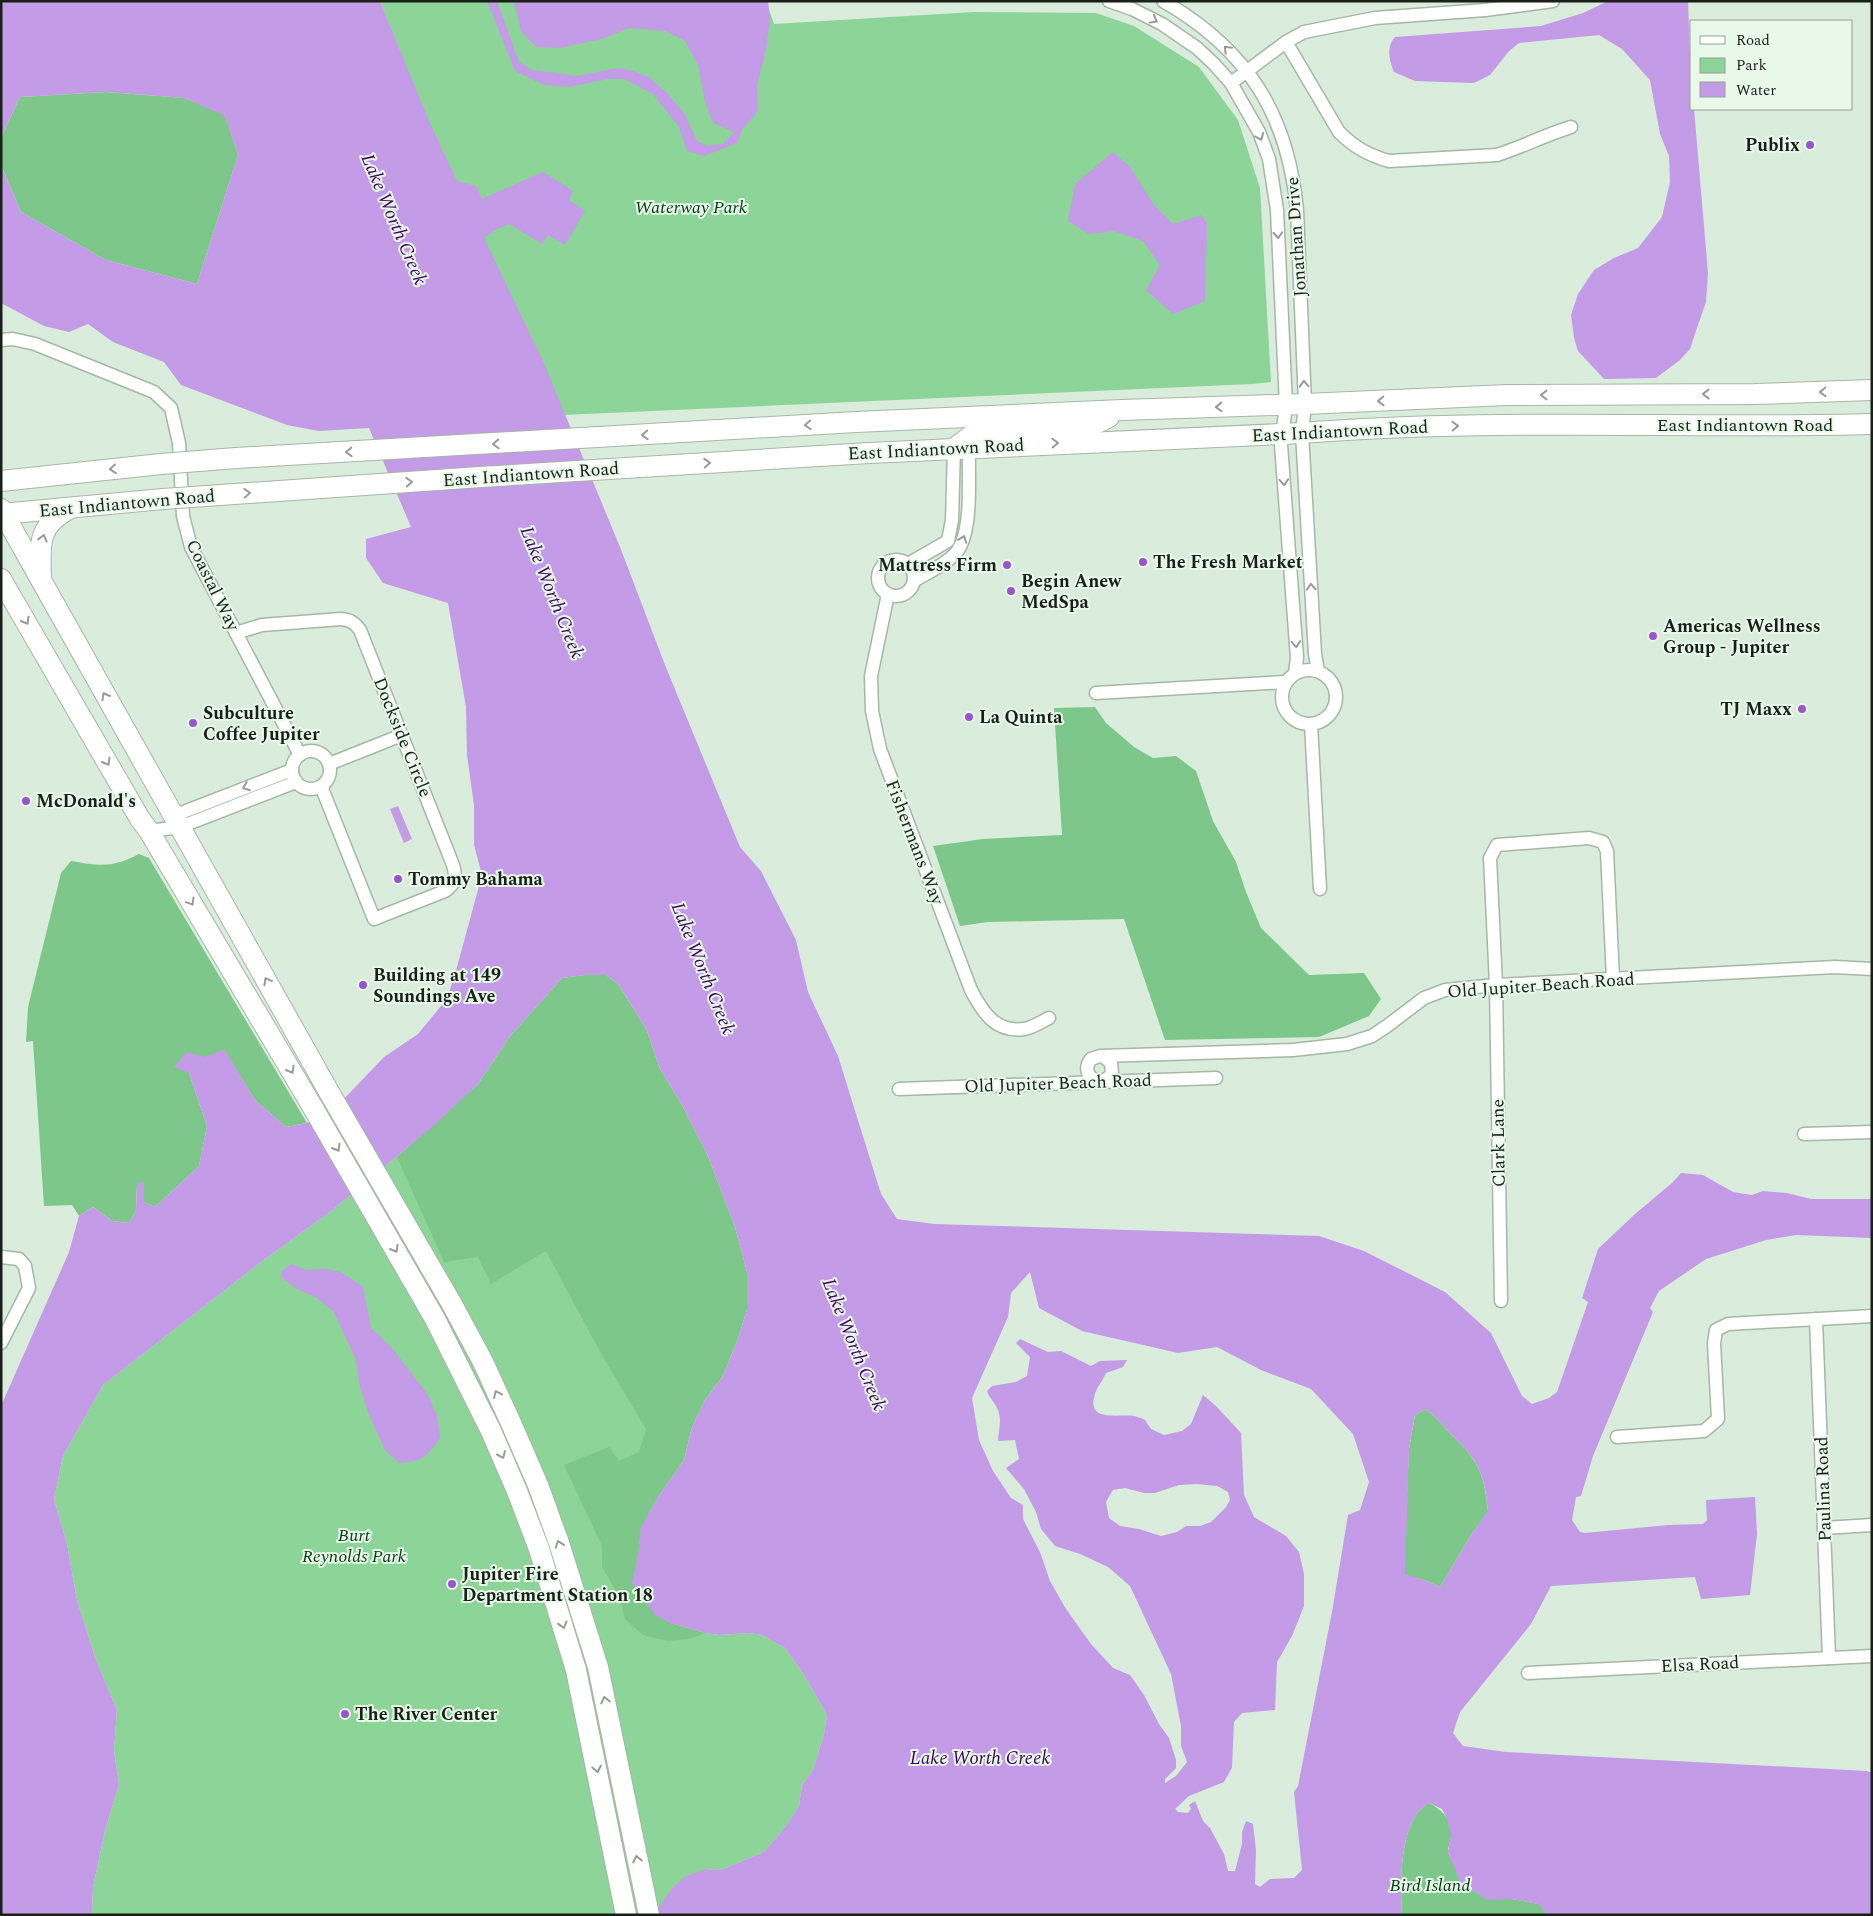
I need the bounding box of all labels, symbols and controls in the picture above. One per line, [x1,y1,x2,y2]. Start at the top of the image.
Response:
one-way arrow [1148,14,1157,24]
legend [1690,20,1853,110]
text: Road [1736,29,1770,52]
one-way arrow [1224,46,1233,55]
text: Park [1736,54,1767,77]
text: Water [1736,79,1776,102]
one-way arrow [1254,132,1265,141]
place label: Publix [1745,132,1800,159]
marker: Publix [1804,139,1816,151]
water label: Lake Worth Creek [353,149,434,290]
street label: Jonathan Drive [1279,176,1314,298]
park label: Waterway Park [635,194,748,221]
one-way arrow [1273,231,1283,239]
one-way arrow [1299,380,1309,388]
one-way arrow [1819,386,1827,397]
one-way arrow [1702,389,1710,399]
one-way arrow [1540,390,1548,400]
one-way arrow [1377,396,1385,406]
one-way arrow [1215,402,1223,413]
street label: East Indiantown Road [1657,412,1833,439]
street label: East Indiantown Road [1251,413,1429,450]
one-way arrow [803,420,811,431]
one-way arrow [1452,420,1460,431]
one-way arrow [641,430,649,441]
street label: East Indiantown Road [847,431,1025,468]
one-way arrow [1051,438,1059,449]
one-way arrow [492,439,500,450]
one-way arrow [345,447,353,458]
street label: East Indiantown Road [442,455,620,494]
one-way arrow [704,457,712,468]
one-way arrow [108,463,116,474]
one-way arrow [405,476,413,487]
one-way arrow [1279,479,1290,487]
street label: East Indiantown Road [38,482,216,525]
one-way arrow [243,487,251,498]
water label: Lake Worth Creek [512,522,591,663]
one-way arrow [37,534,47,543]
street label: Coastal Way [179,535,247,637]
one-way arrow [957,535,967,544]
place label: The Fresh Market [1153,549,1303,576]
place label: Mattress Firm [878,552,997,579]
marker: The Fresh Market [1137,556,1149,568]
marker: Mattress Firm [1001,559,1013,571]
place label: Begin Anew MedSpa [1021,568,1122,616]
one-way arrow [1306,583,1317,591]
marker: Begin Anew MedSpa [1005,585,1017,597]
place label: Americas Wellness Group - Jupiter [1663,613,1821,661]
one-way arrow [19,615,29,624]
marker: Americas Wellness Group - Jupiter [1647,630,1659,642]
one-way arrow [1291,641,1302,649]
street label: Dockside Circle [366,673,439,801]
one-way arrow [102,692,112,701]
place label: TJ Maxx [1720,696,1792,723]
place label: Subculture Coffee Jupiter [203,700,320,748]
marker: TJ Maxx [1796,703,1808,715]
place label: La Quinta [979,704,1063,731]
marker: La Quinta [963,711,975,723]
marker: Subculture Coffee Jupiter [187,717,199,729]
one-way arrow [101,756,111,765]
street label: Fishermans Way [878,776,951,910]
one-way arrow [242,781,251,792]
place label: McDonald's [36,788,136,815]
marker: McDonald's [20,795,32,807]
place label: Tommy Bahama [408,866,544,893]
marker: Tommy Bahama [392,873,404,885]
one-way arrow [184,897,194,906]
water label: Lake Worth Creek [663,898,742,1039]
place label: Building at 149 Soundings Ave [373,962,501,1010]
street label: Old Jupiter Beach Road [1446,965,1636,1006]
one-way arrow [263,977,273,986]
marker: Building at 149 Soundings Ave [357,979,369,991]
one-way arrow [285,1065,295,1074]
street label: Old Jupiter Beach Road [964,1067,1152,1100]
street label: Clark Lane [1484,1099,1513,1187]
one-way arrow [330,1143,340,1152]
one-way arrow [389,1244,399,1253]
water label: Lake Worth Creek [814,1274,893,1415]
one-way arrow [494,1390,504,1399]
street label: Paulina Road [1808,1436,1839,1542]
one-way arrow [495,1450,506,1459]
park label: Burt Reynolds Park [302,1522,407,1570]
one-way arrow [555,1540,565,1549]
place label: Jupiter Fire Department Station 18 [462,1561,653,1609]
marker: Jupiter Fire Department Station 18 [446,1578,458,1590]
one-way arrow [557,1620,567,1628]
street label: Elsa Road [1660,1649,1740,1680]
one-way arrow [600,1695,610,1704]
place label: The River Center [355,1701,498,1728]
marker: The River Center [339,1708,351,1720]
water label: Lake Worth Creek [910,1744,1050,1773]
one-way arrow [592,1764,602,1773]
one-way arrow [632,1854,643,1863]
park label: Bird Island [1390,1872,1471,1899]

